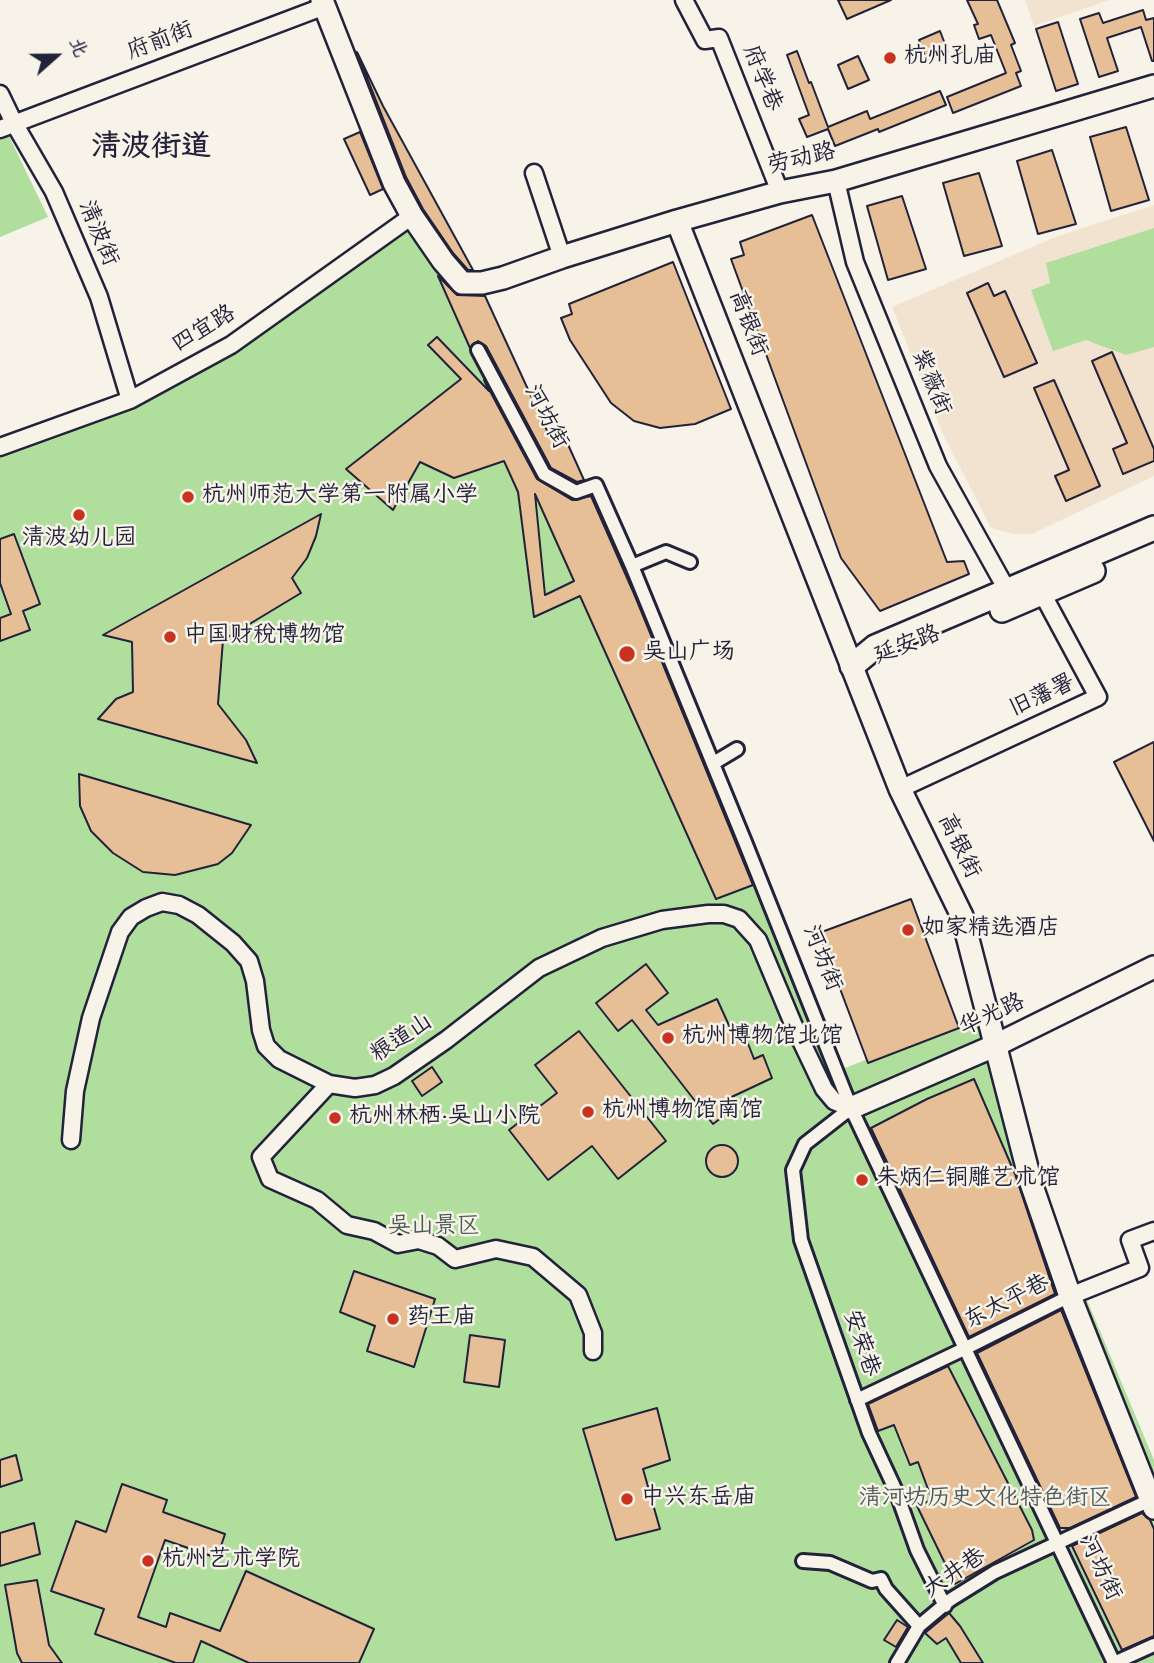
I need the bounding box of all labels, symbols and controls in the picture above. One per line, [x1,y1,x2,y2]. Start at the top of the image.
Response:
street label: 府前街 [124,18,198,68]
north arrow [21,21,91,91]
text: 北 [62,35,90,61]
street label: 府学巷 [734,42,786,116]
place label: 杭州孔庙 [904,44,996,72]
marker: 杭州孔庙 [882,50,898,66]
district label: 清波街道 [91,132,211,168]
street label: 劳动路 [765,140,839,182]
street label: 清波街 [70,197,122,271]
street label: 高银街 [721,287,771,361]
street label: 四宜路 [168,301,242,361]
street label: 紫薇街 [903,346,955,420]
street label: 河坊街 [516,381,572,455]
place label: 杭州师范大学第一附属小学 [202,483,478,511]
marker: 杭州师范大学第一附属小学 [180,489,196,505]
marker: 清波幼儿园 [71,507,87,523]
place label: 清波幼儿园 [22,526,136,554]
street label: 延安路 [871,622,945,672]
place label: 中国财税博物馆 [184,623,345,651]
marker: 中国财税博物馆 [162,629,178,645]
place label: 吴山广场 [643,640,735,668]
marker: 吴山广场 [617,644,637,664]
street label: 旧藩署 [1006,671,1080,725]
street label: 高银街 [929,810,985,884]
place label: 如家精选酒店 [922,916,1060,944]
street label: 河坊街 [794,922,846,996]
marker: 如家精选酒店 [900,922,916,938]
street label: 华光路 [956,990,1030,1044]
street label: 粮道山 [367,1010,439,1070]
place label: 杭州博物馆北馆 [682,1024,843,1052]
marker: 杭州博物馆北馆 [660,1030,676,1046]
place label: 杭州博物馆南馆 [602,1098,763,1126]
place label: 杭州林栖·吴山小院 [349,1104,540,1132]
marker: 杭州博物馆南馆 [580,1104,596,1120]
marker: 杭州林栖·吴山小院 [327,1110,343,1126]
place label: 朱炳仁铜雕艺术馆 [876,1166,1060,1194]
marker: 朱炳仁铜雕艺术馆 [854,1172,870,1188]
park label: 吴山景区 [388,1214,480,1242]
street label: 东太平巷 [961,1271,1055,1337]
place label: 药王庙 [407,1305,476,1333]
street label: 安荣巷 [835,1307,883,1381]
marker: 药王庙 [385,1311,401,1327]
place label: 中兴东岳庙 [641,1485,756,1513]
park label: 清河坊历史文化特色街区 [859,1486,1111,1514]
marker: 中兴东岳庙 [619,1491,635,1507]
street label: 河坊街 [1070,1532,1126,1606]
street label: 大井巷 [920,1544,992,1606]
place label: 杭州艺术学院 [162,1547,300,1575]
marker: 杭州艺术学院 [140,1553,156,1569]

